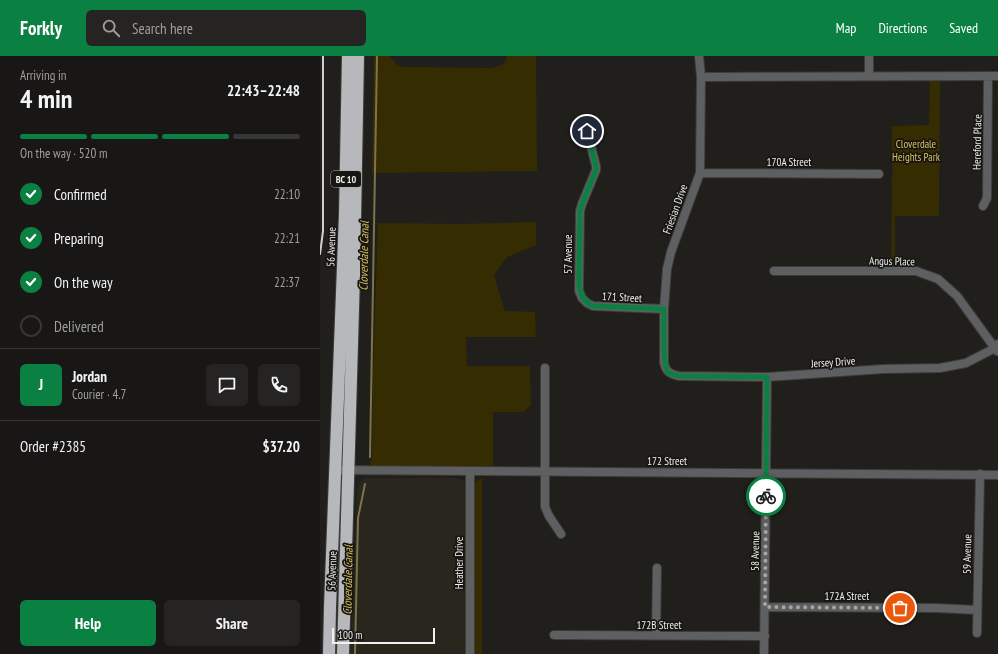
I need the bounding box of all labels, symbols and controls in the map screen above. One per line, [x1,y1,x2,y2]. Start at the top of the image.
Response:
search box [86,10,366,46]
text: Forkly [20,16,62,40]
icon: search [100,17,122,39]
text: Search here [132,19,193,38]
text: Map [836,19,856,37]
text: Directions [878,19,927,37]
text: Saved [949,19,978,37]
text: Arriving in [20,67,67,84]
text: 22:43–22:48 [227,81,300,100]
text: 4 min [20,82,73,115]
pin [570,114,604,148]
street label: Hereford Place [970,114,984,170]
icon: home [576,120,598,142]
park label: Cloverdale Heights Park [892,137,941,164]
text: On the way · 520 m [20,145,107,162]
street label: 170A Street [767,155,811,169]
road number: BC 10 [331,171,361,187]
street label: Friesian Drive [660,182,691,236]
icon: check [20,183,42,205]
text: Confirmed [54,185,107,204]
text: 22:10 [274,186,300,203]
water label: Cloverdale Canal [355,220,372,291]
street label: 56 Avenue [323,226,339,267]
icon: check [20,227,42,249]
text: Preparing [54,229,104,248]
text: 22:21 [274,230,300,247]
street label: 57 Avenue [561,234,575,274]
street label: Angus Place [869,254,915,268]
icon: check [20,271,42,293]
text: On the way [54,273,113,292]
text: 22:37 [274,274,300,291]
street label: 171 Street [602,289,642,305]
text: Delivered [54,317,104,336]
street label: Jersey Drive [809,353,856,371]
button: chat [206,364,248,406]
button: phone [258,364,300,406]
text: Jordan [72,367,107,386]
text: J [39,375,43,394]
text: Courier · 4.7 [72,386,126,403]
text: Order #2385 [20,437,86,456]
text: $37.20 [262,437,300,456]
street label: 172 Street [647,454,687,468]
courier [746,476,786,516]
icon: bike [755,485,777,507]
street label: 58 Avenue [748,531,762,571]
street label: 59 Avenue [960,534,974,574]
street label: Heather Drive [452,536,466,589]
water label: Cloverdale Canal [339,544,356,615]
street label: 56 Avenue [324,550,340,591]
street label: 172A Street [825,589,869,603]
pin [883,591,917,625]
icon: bag [889,597,911,619]
button: Help [20,600,156,646]
button: Share [164,600,300,646]
street label: 172B Street [636,618,682,632]
scale bar [332,626,435,645]
text: 100 m [338,628,362,642]

